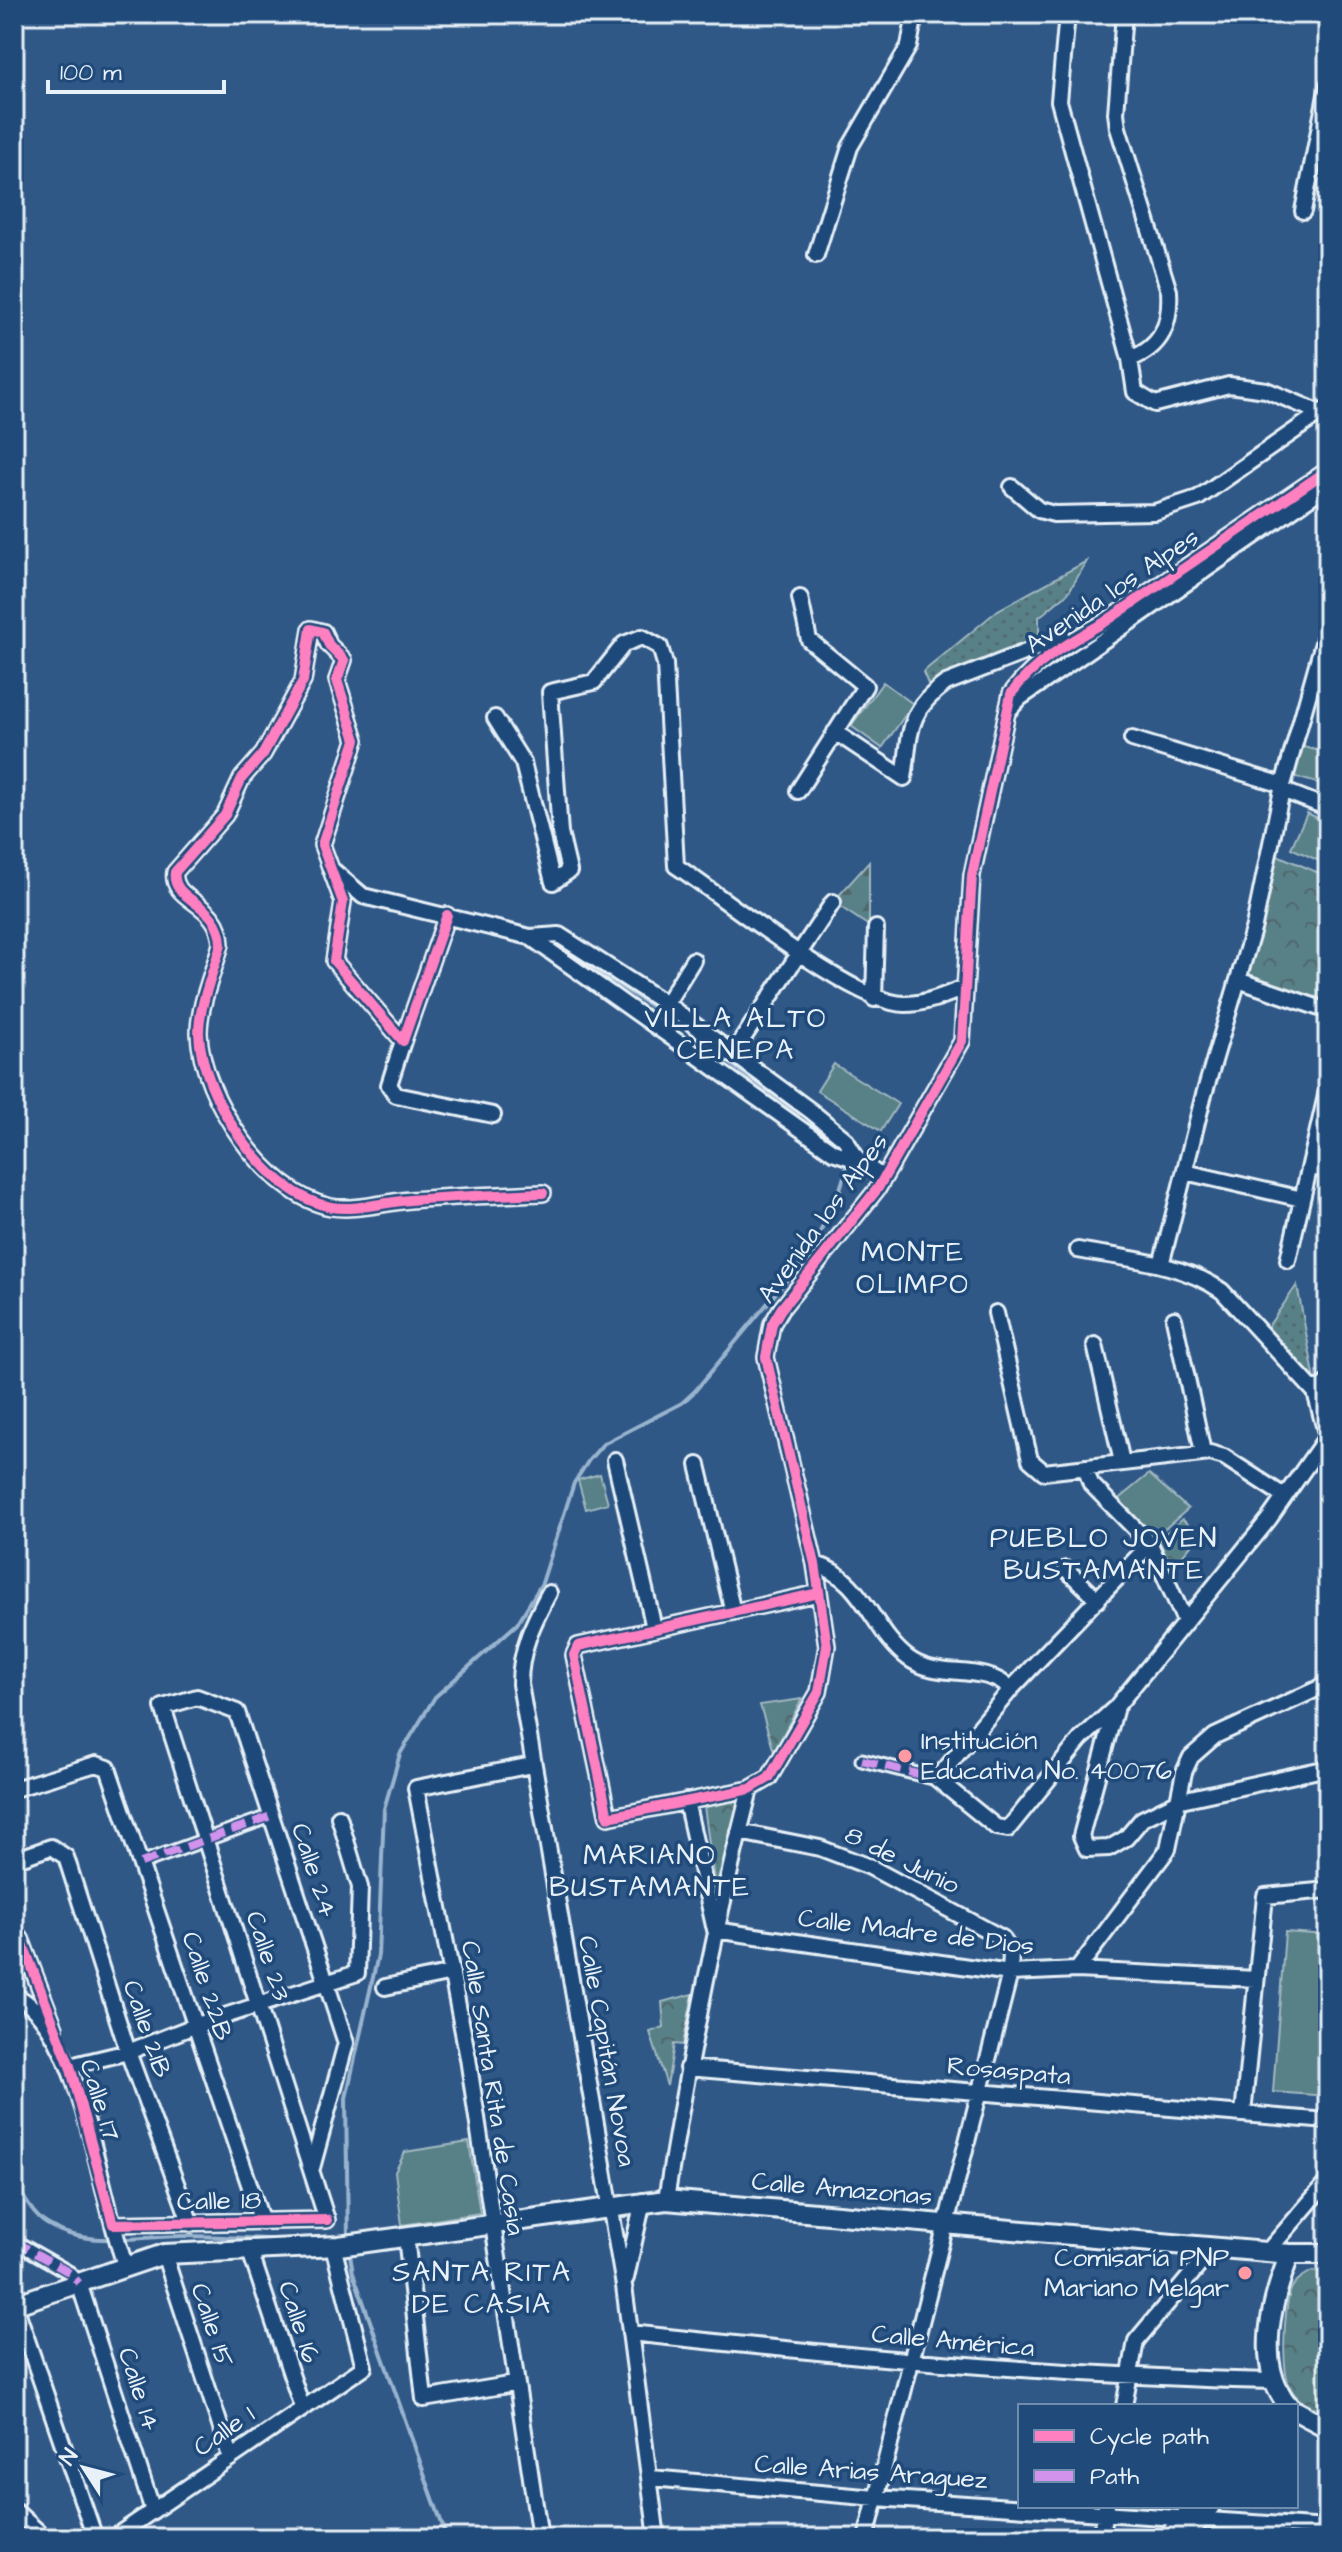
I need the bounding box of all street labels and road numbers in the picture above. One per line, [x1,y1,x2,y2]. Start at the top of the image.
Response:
street label: Avenida los Alpes [1018,519,1206,663]
street label: Avenida los Alpes [749,1125,897,1311]
street label: 8 de Junio [839,1817,966,1903]
street label: Calle 24 [282,1818,346,1922]
street label: Calle Madre de Dios [796,1900,1036,1964]
street label: Calle 23 [237,1906,299,2006]
street label: Calle 22B [172,1927,242,2045]
street label: Calle Capitán Novoa [569,1933,645,2169]
street label: Calle Santa Rita de Casia [452,1938,534,2238]
street label: Calle 21B [114,1975,180,2083]
street label: Rosaspata [946,2048,1072,2094]
street label: Calle 17 [71,2055,129,2145]
street label: Calle Amazonas [750,2163,934,2215]
street label: Calle 18 [176,2182,262,2220]
street label: Calle 16 [269,2277,329,2367]
street label: Calle 15 [182,2279,242,2371]
street label: Calle América [870,2316,1036,2366]
street label: Calle 14 [109,2343,169,2435]
street label: Calle 1 [186,2397,262,2465]
street label: Calle Arias Araguez [753,2446,989,2500]

